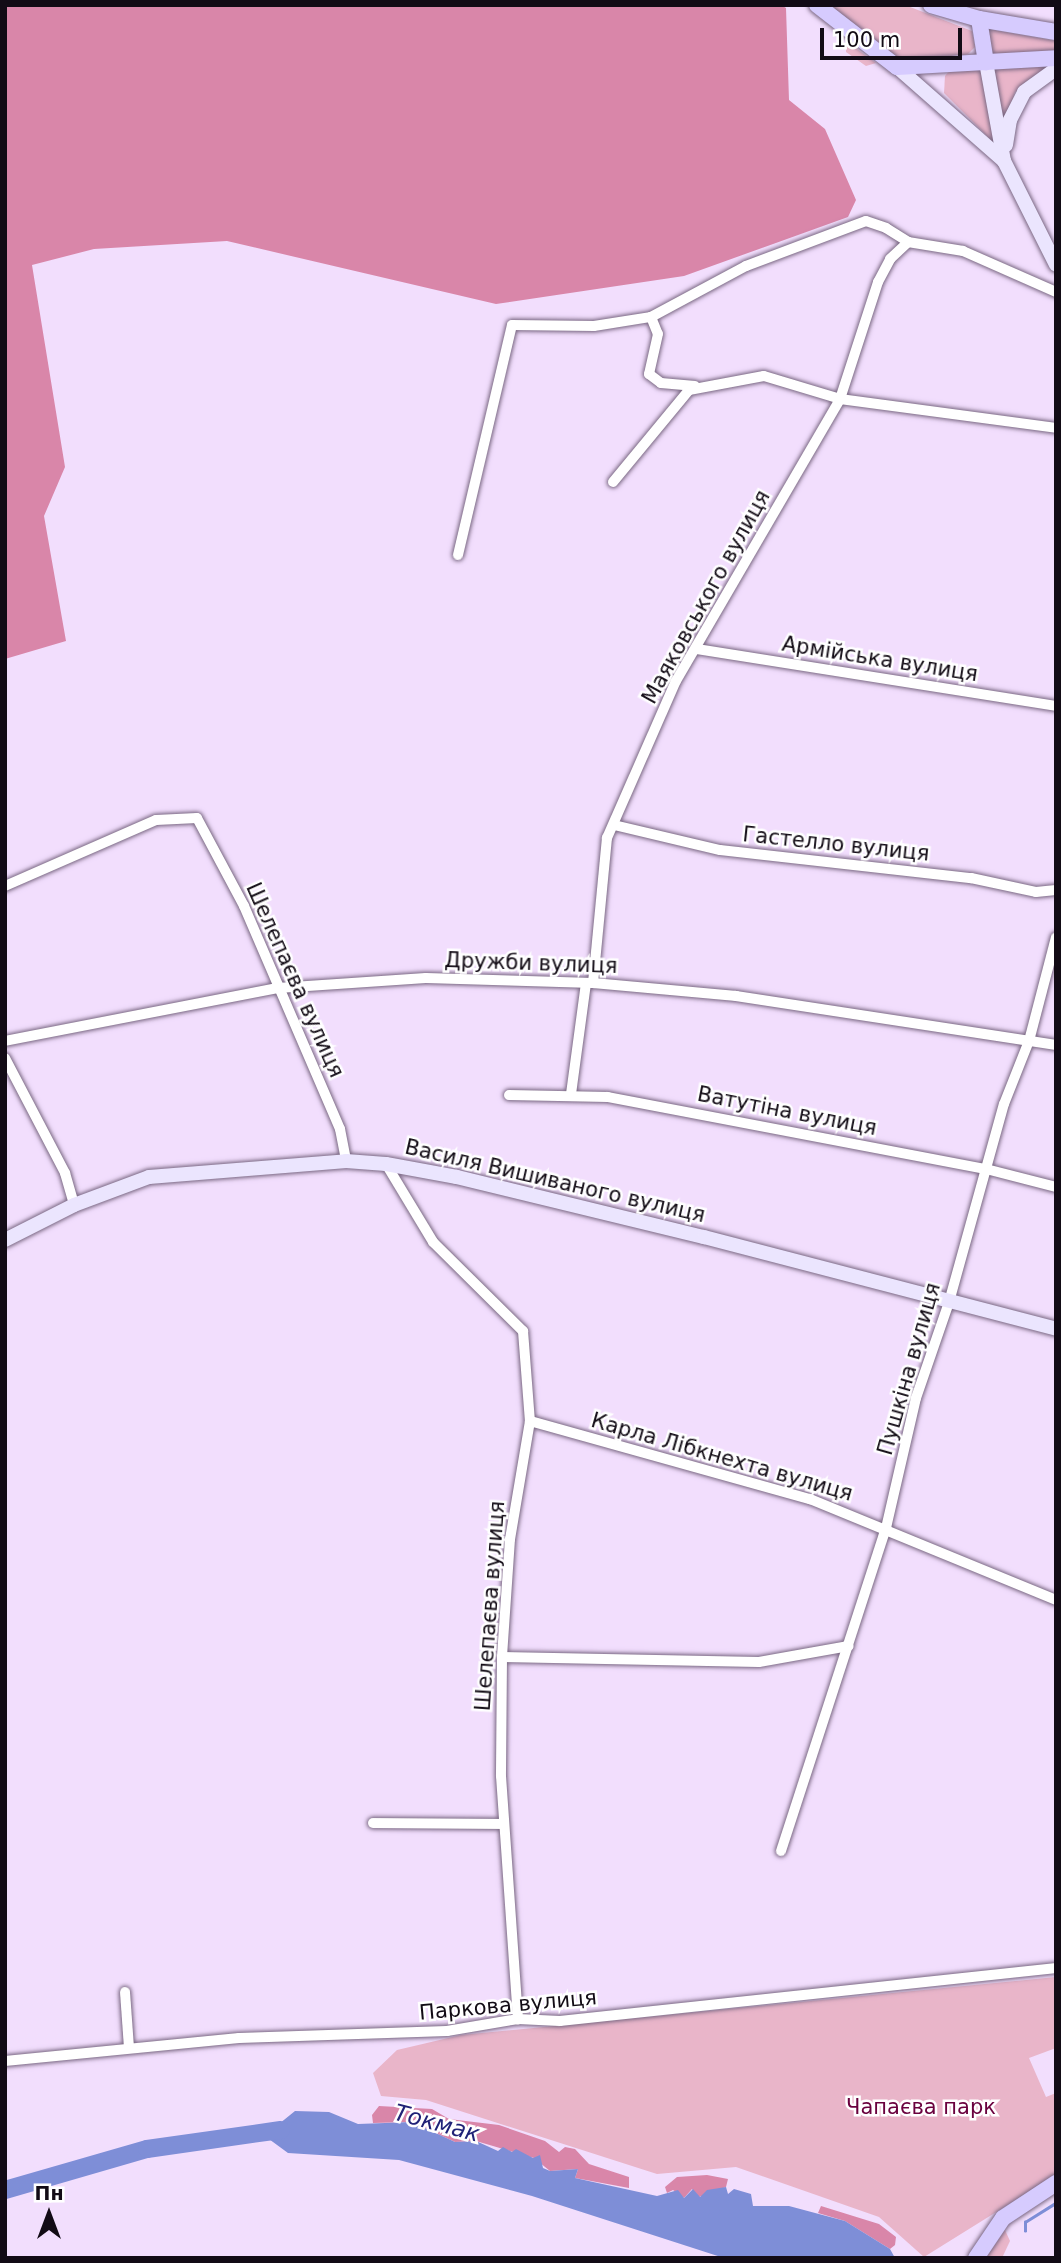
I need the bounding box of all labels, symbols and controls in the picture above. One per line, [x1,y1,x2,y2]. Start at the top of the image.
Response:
scale bar [823,14,965,58]
text: 100 m [833,28,900,52]
street label: Маяковського вулиця [637,486,775,708]
street label: Армійська вулиця [780,631,980,687]
street label: Гастелло вулиця [741,822,931,866]
street label: Шелепаєва вулиця [241,879,349,1081]
street label: Дружби вулиця [444,947,618,979]
street label: Ватутіна вулиця [695,1081,879,1141]
street label: Василя Вишиваного вулиця [402,1134,708,1228]
street label: Пушкіна вулиця [872,1280,946,1458]
street label: Карла Лібкнехта вулиця [588,1408,856,1506]
street label: Шелепаєва вулиця [470,1500,510,1712]
street label: Паркова вулиця [418,1985,598,2025]
park label: Чапаєва парк [846,2094,996,2120]
water label: Токмак [391,2098,483,2148]
north arrow [14,2179,84,2249]
text: Пн [34,2182,64,2204]

